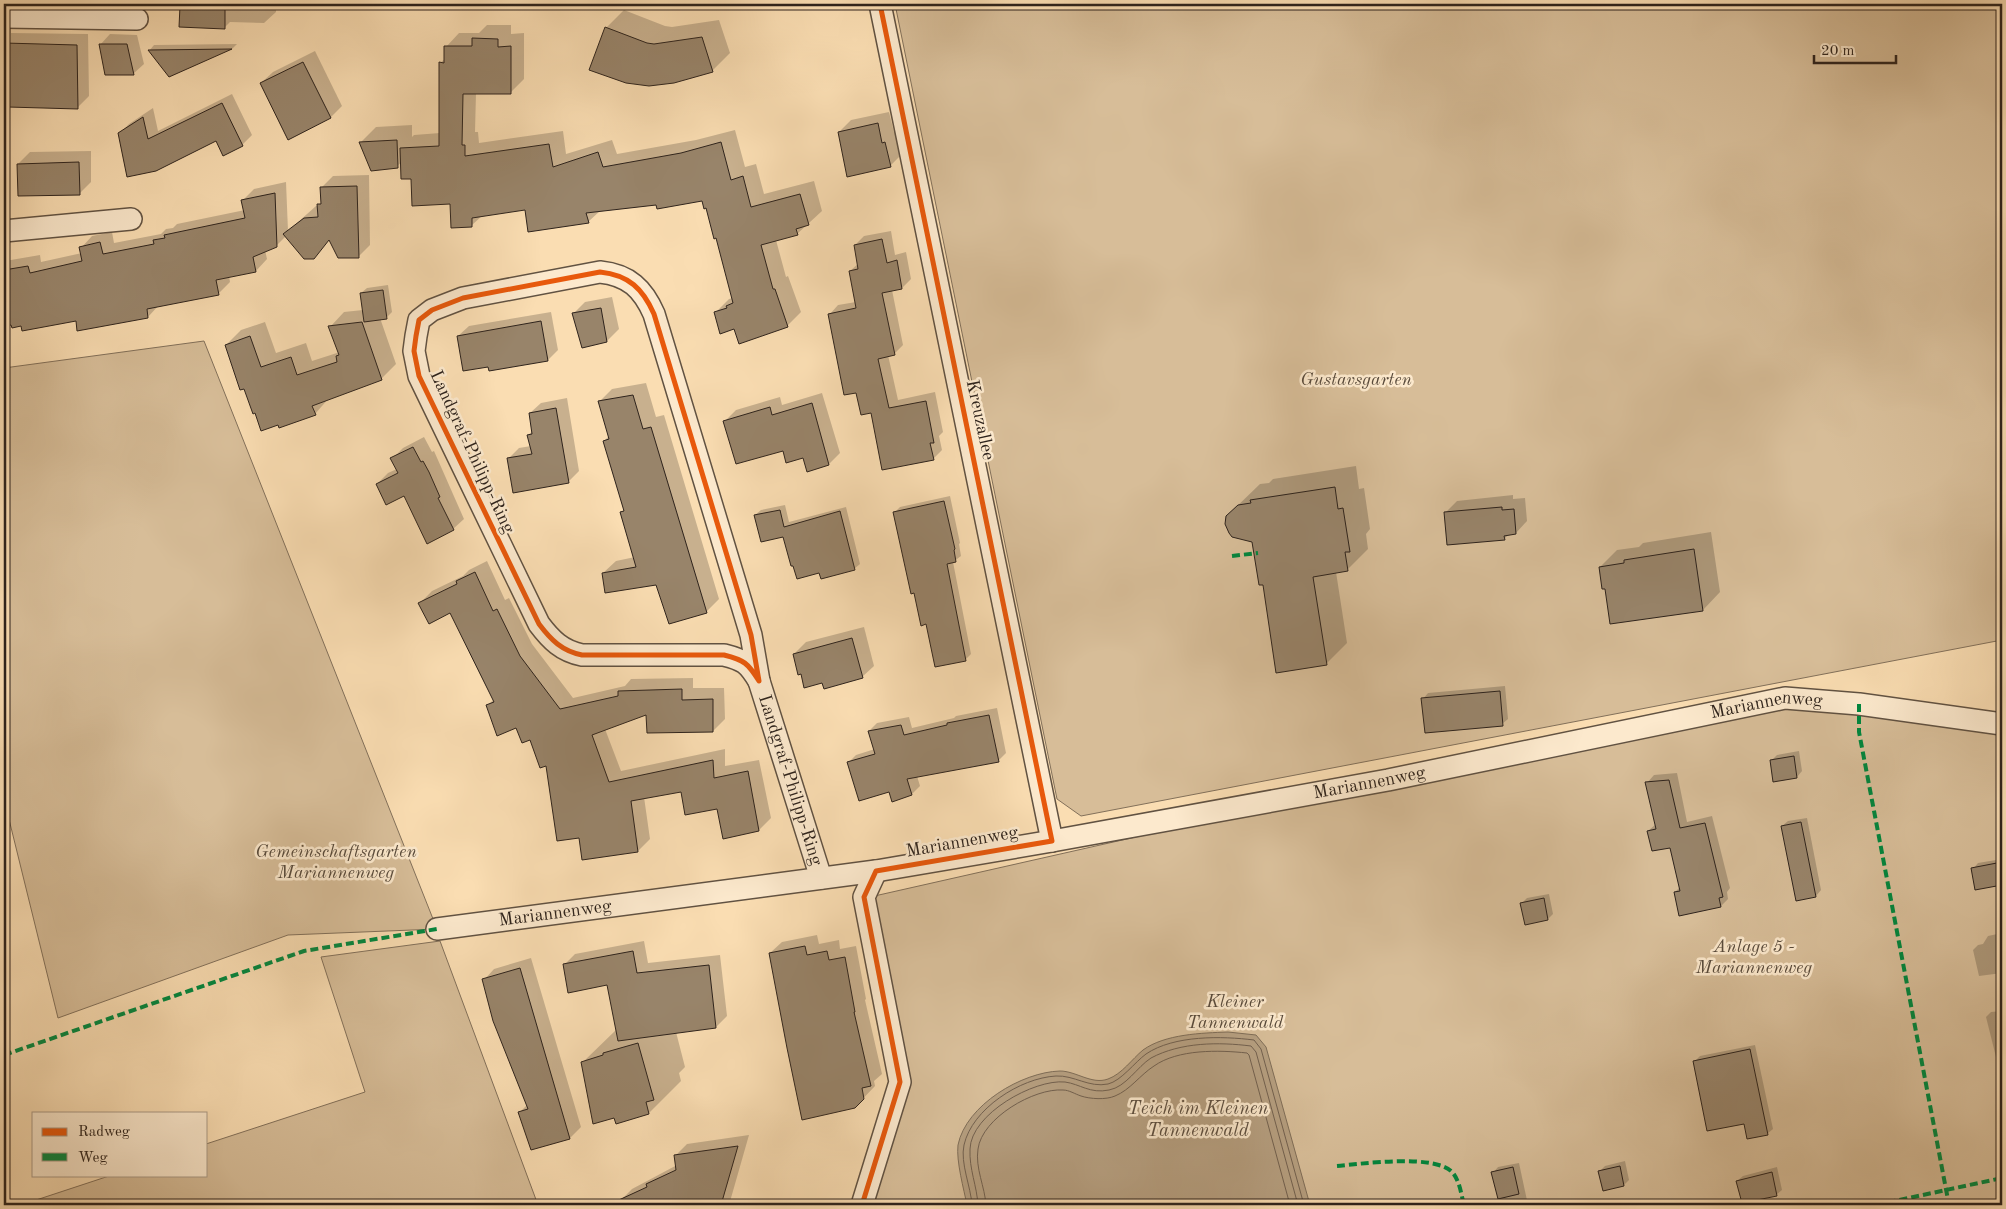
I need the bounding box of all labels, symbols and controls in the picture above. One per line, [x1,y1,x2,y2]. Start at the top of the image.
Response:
scale bar [1814,32,1896,64]
text: 20 m [1821,44,1855,59]
street label: Landgraf-Philipp-Ring [426,368,518,537]
park label: Gustavsgarten [1300,371,1412,389]
street label: Kreuzallee [963,378,997,462]
street label: Mariannenweg [1709,689,1824,722]
street label: Landgraf-Philipp-Ring [755,693,826,868]
street label: Mariannenweg [1312,763,1427,802]
street label: Mariannenweg [904,823,1020,861]
park label: Gemeinschaftsgarten Mariannenweg [255,843,417,882]
street label: Mariannenweg [497,897,613,930]
park label: Anlage 5 - Mariannenweg [1695,938,1813,977]
park label: Kleiner Tannenwald [1187,993,1284,1032]
water label: Teich im Kleinen Tannenwald [1128,1100,1269,1141]
legend [32,1112,208,1176]
text: Radweg [78,1125,130,1140]
text: Weg [78,1151,108,1166]

